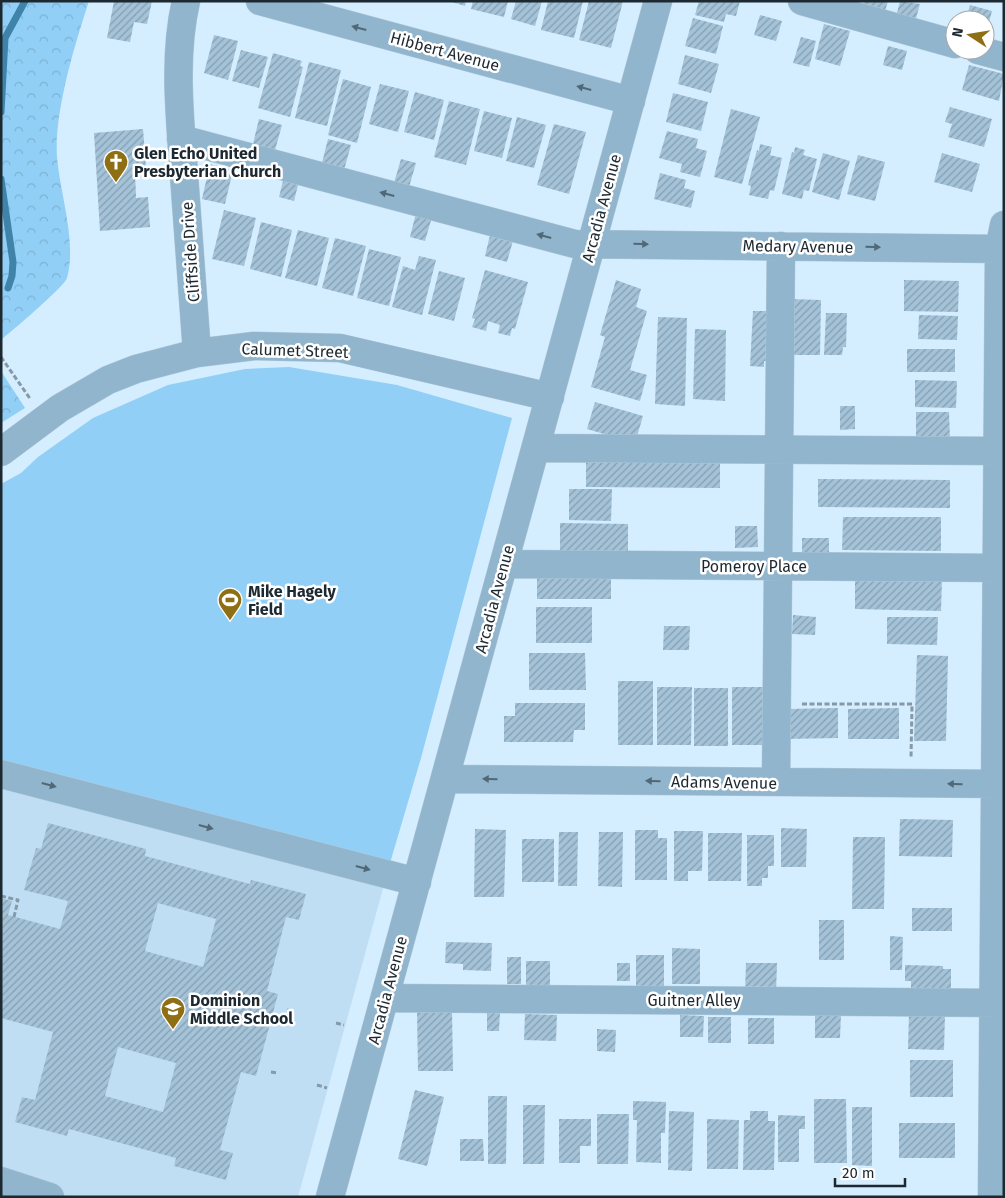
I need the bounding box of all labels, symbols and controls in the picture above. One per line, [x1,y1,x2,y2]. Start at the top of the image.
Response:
north arrow [945,10,995,60]
one-way arrow [352,24,367,32]
text: N [948,26,967,39]
street label: Hibbert Avenue [388,28,502,75]
one-way arrow [576,84,591,92]
place label: Glen Echo United Presbyterian Church [134,144,281,181]
church icon: Glen Echo United Presbyterian Church [103,149,129,183]
street label: Arcadia Avenue [578,152,625,264]
one-way arrow [379,190,395,198]
street label: Cliffside Drive [178,201,203,303]
one-way arrow [536,232,551,240]
street label: Medary Avenue [742,236,854,257]
one-way arrow [633,240,649,248]
one-way arrow [865,243,881,251]
street label: Calumet Street [241,339,349,362]
street label: Arcadia Avenue [471,543,518,655]
street label: Pomeroy Place [701,557,807,576]
place label: Mike Hagely Field [248,582,336,619]
sports icon: Mike Hagely Field [217,587,243,621]
street label: Adams Avenue [671,772,777,793]
one-way arrow [482,775,498,783]
one-way arrow [644,777,660,785]
one-way arrow [947,780,963,788]
one-way arrow [41,781,56,789]
one-way arrow [198,823,213,831]
one-way arrow [355,865,370,873]
street label: Arcadia Avenue [364,934,411,1046]
place label: Dominion Middle School [190,991,293,1028]
street label: Guitner Alley [647,991,741,1010]
school or university icon: Dominion Middle School [160,996,186,1030]
scale bar [835,1156,905,1188]
text: 20 m [842,1164,875,1182]

